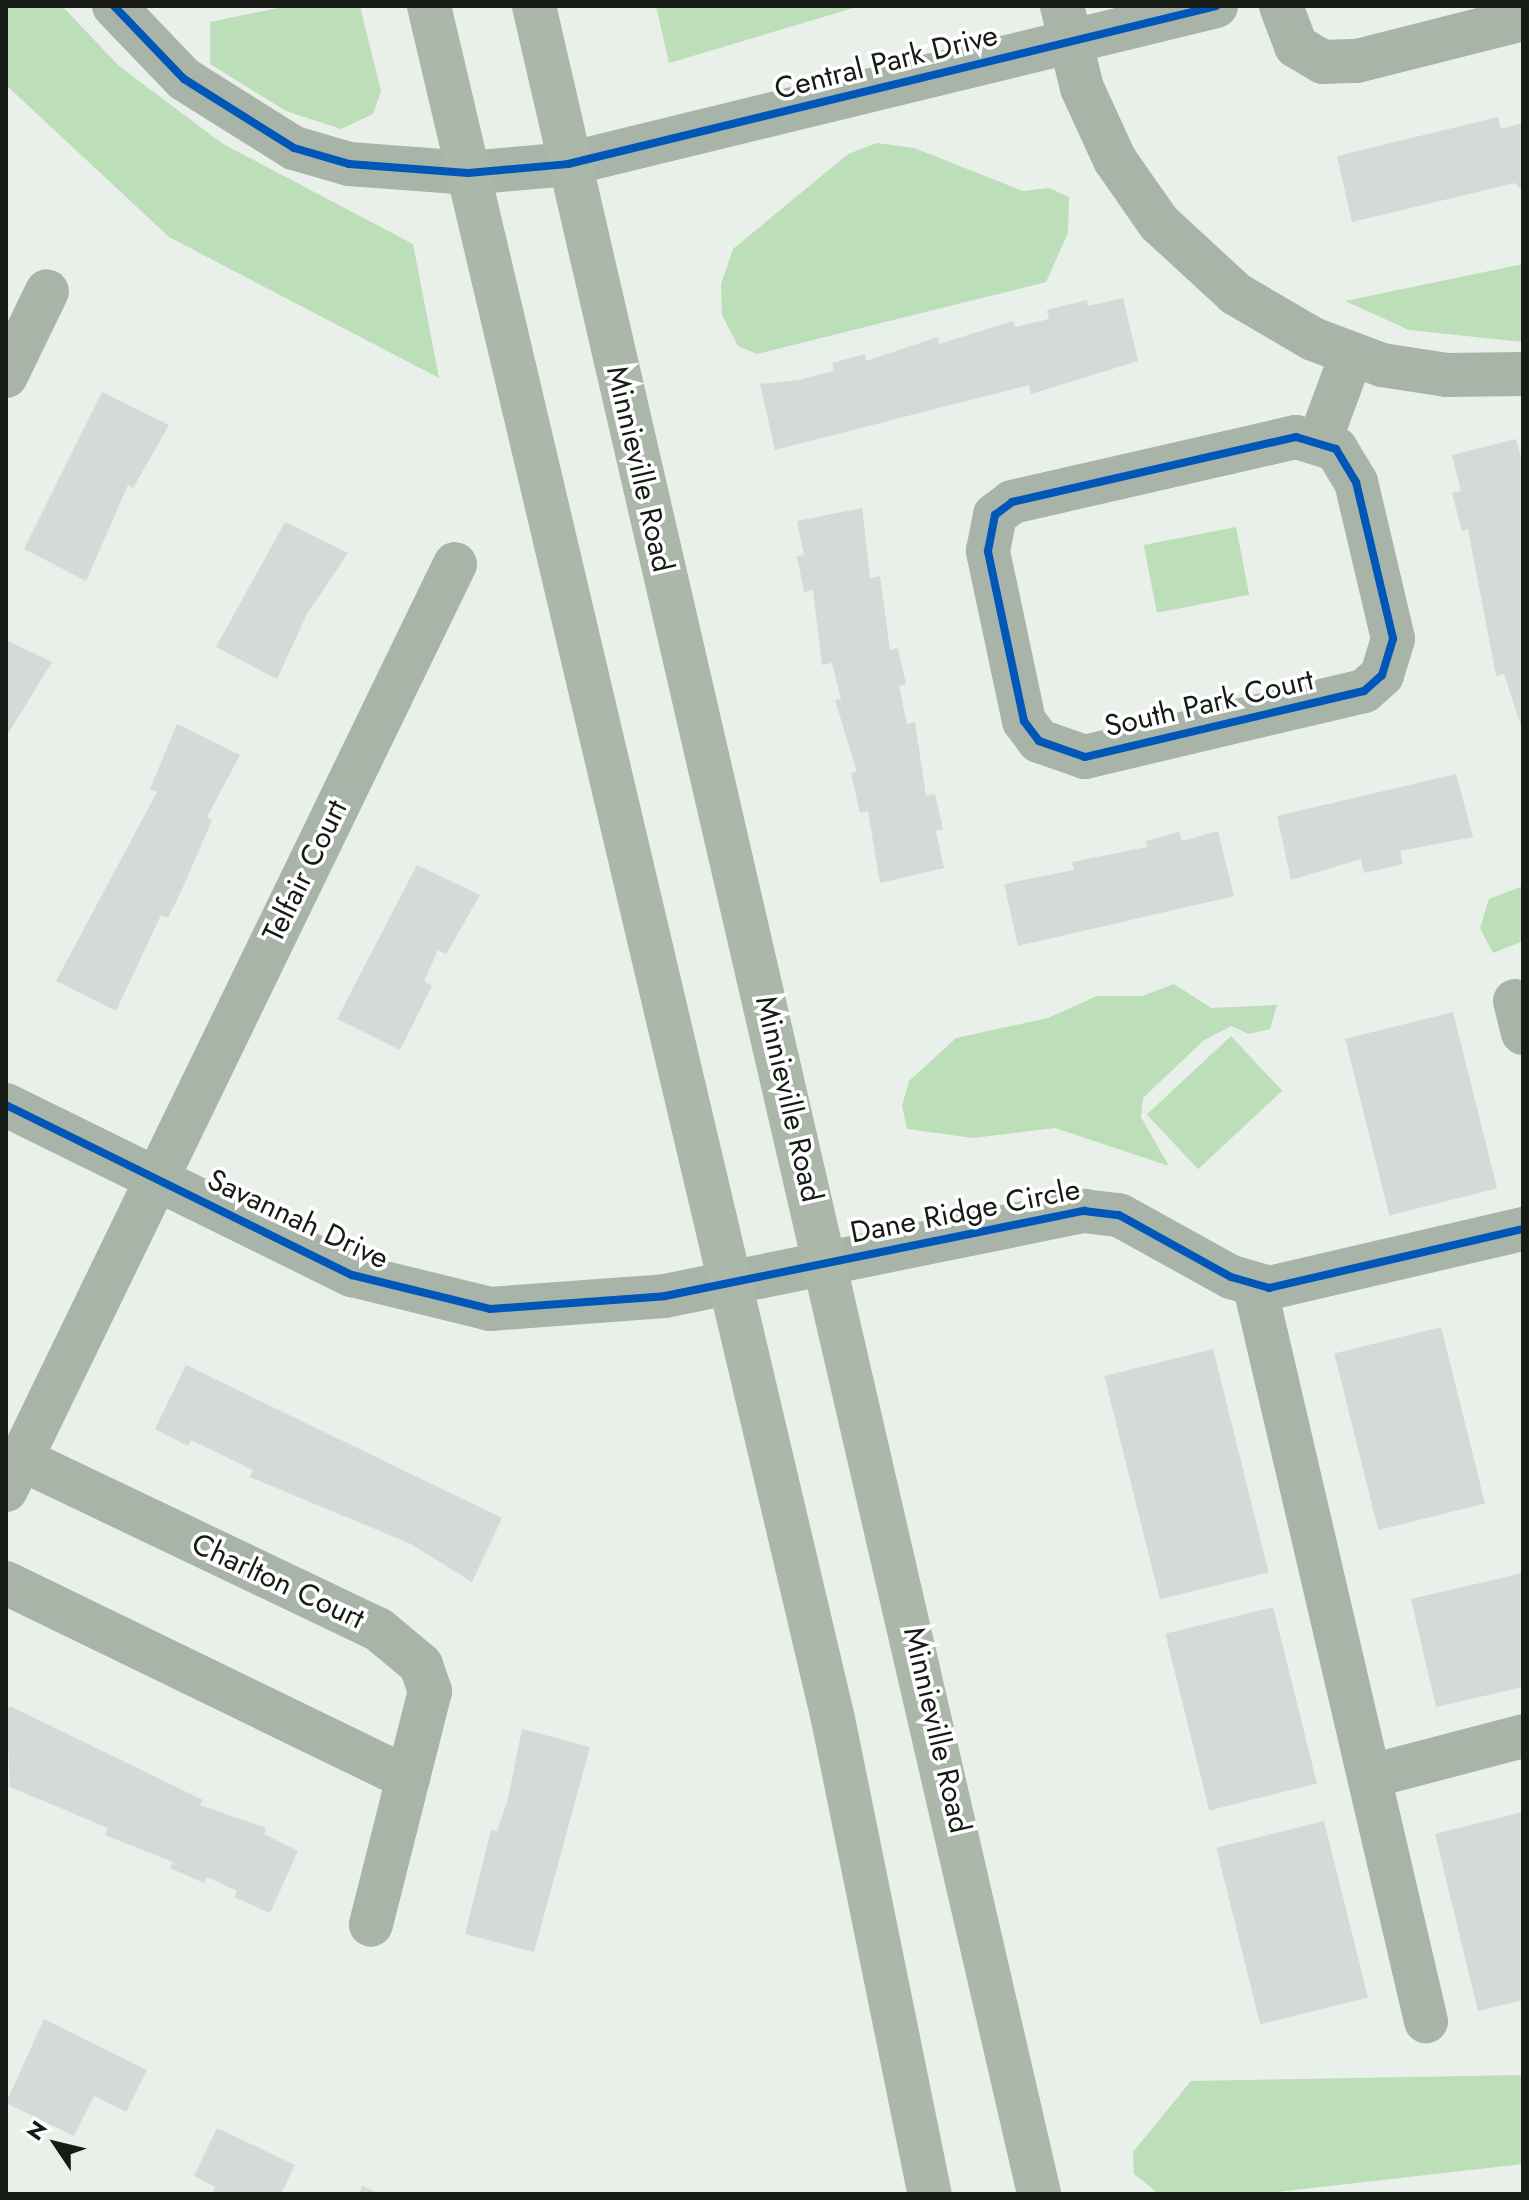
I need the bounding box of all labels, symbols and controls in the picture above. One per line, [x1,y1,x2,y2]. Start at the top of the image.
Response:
street label: Central Park Drive [771,17,1001,107]
street label: Minnieville Road [599,362,681,576]
street label: South Park Court [1101,661,1317,745]
street label: Telfair Court [255,794,355,948]
street label: Minnieville Road [748,992,830,1206]
street label: Savannah Drive [202,1161,394,1277]
street label: Dane Ridge Circle [847,1171,1083,1251]
street label: Charlton Court [186,1525,370,1637]
street label: Minnieville Road [896,1623,978,1837]
north arrow [16,2104,96,2184]
text: N [18,2114,54,2147]

